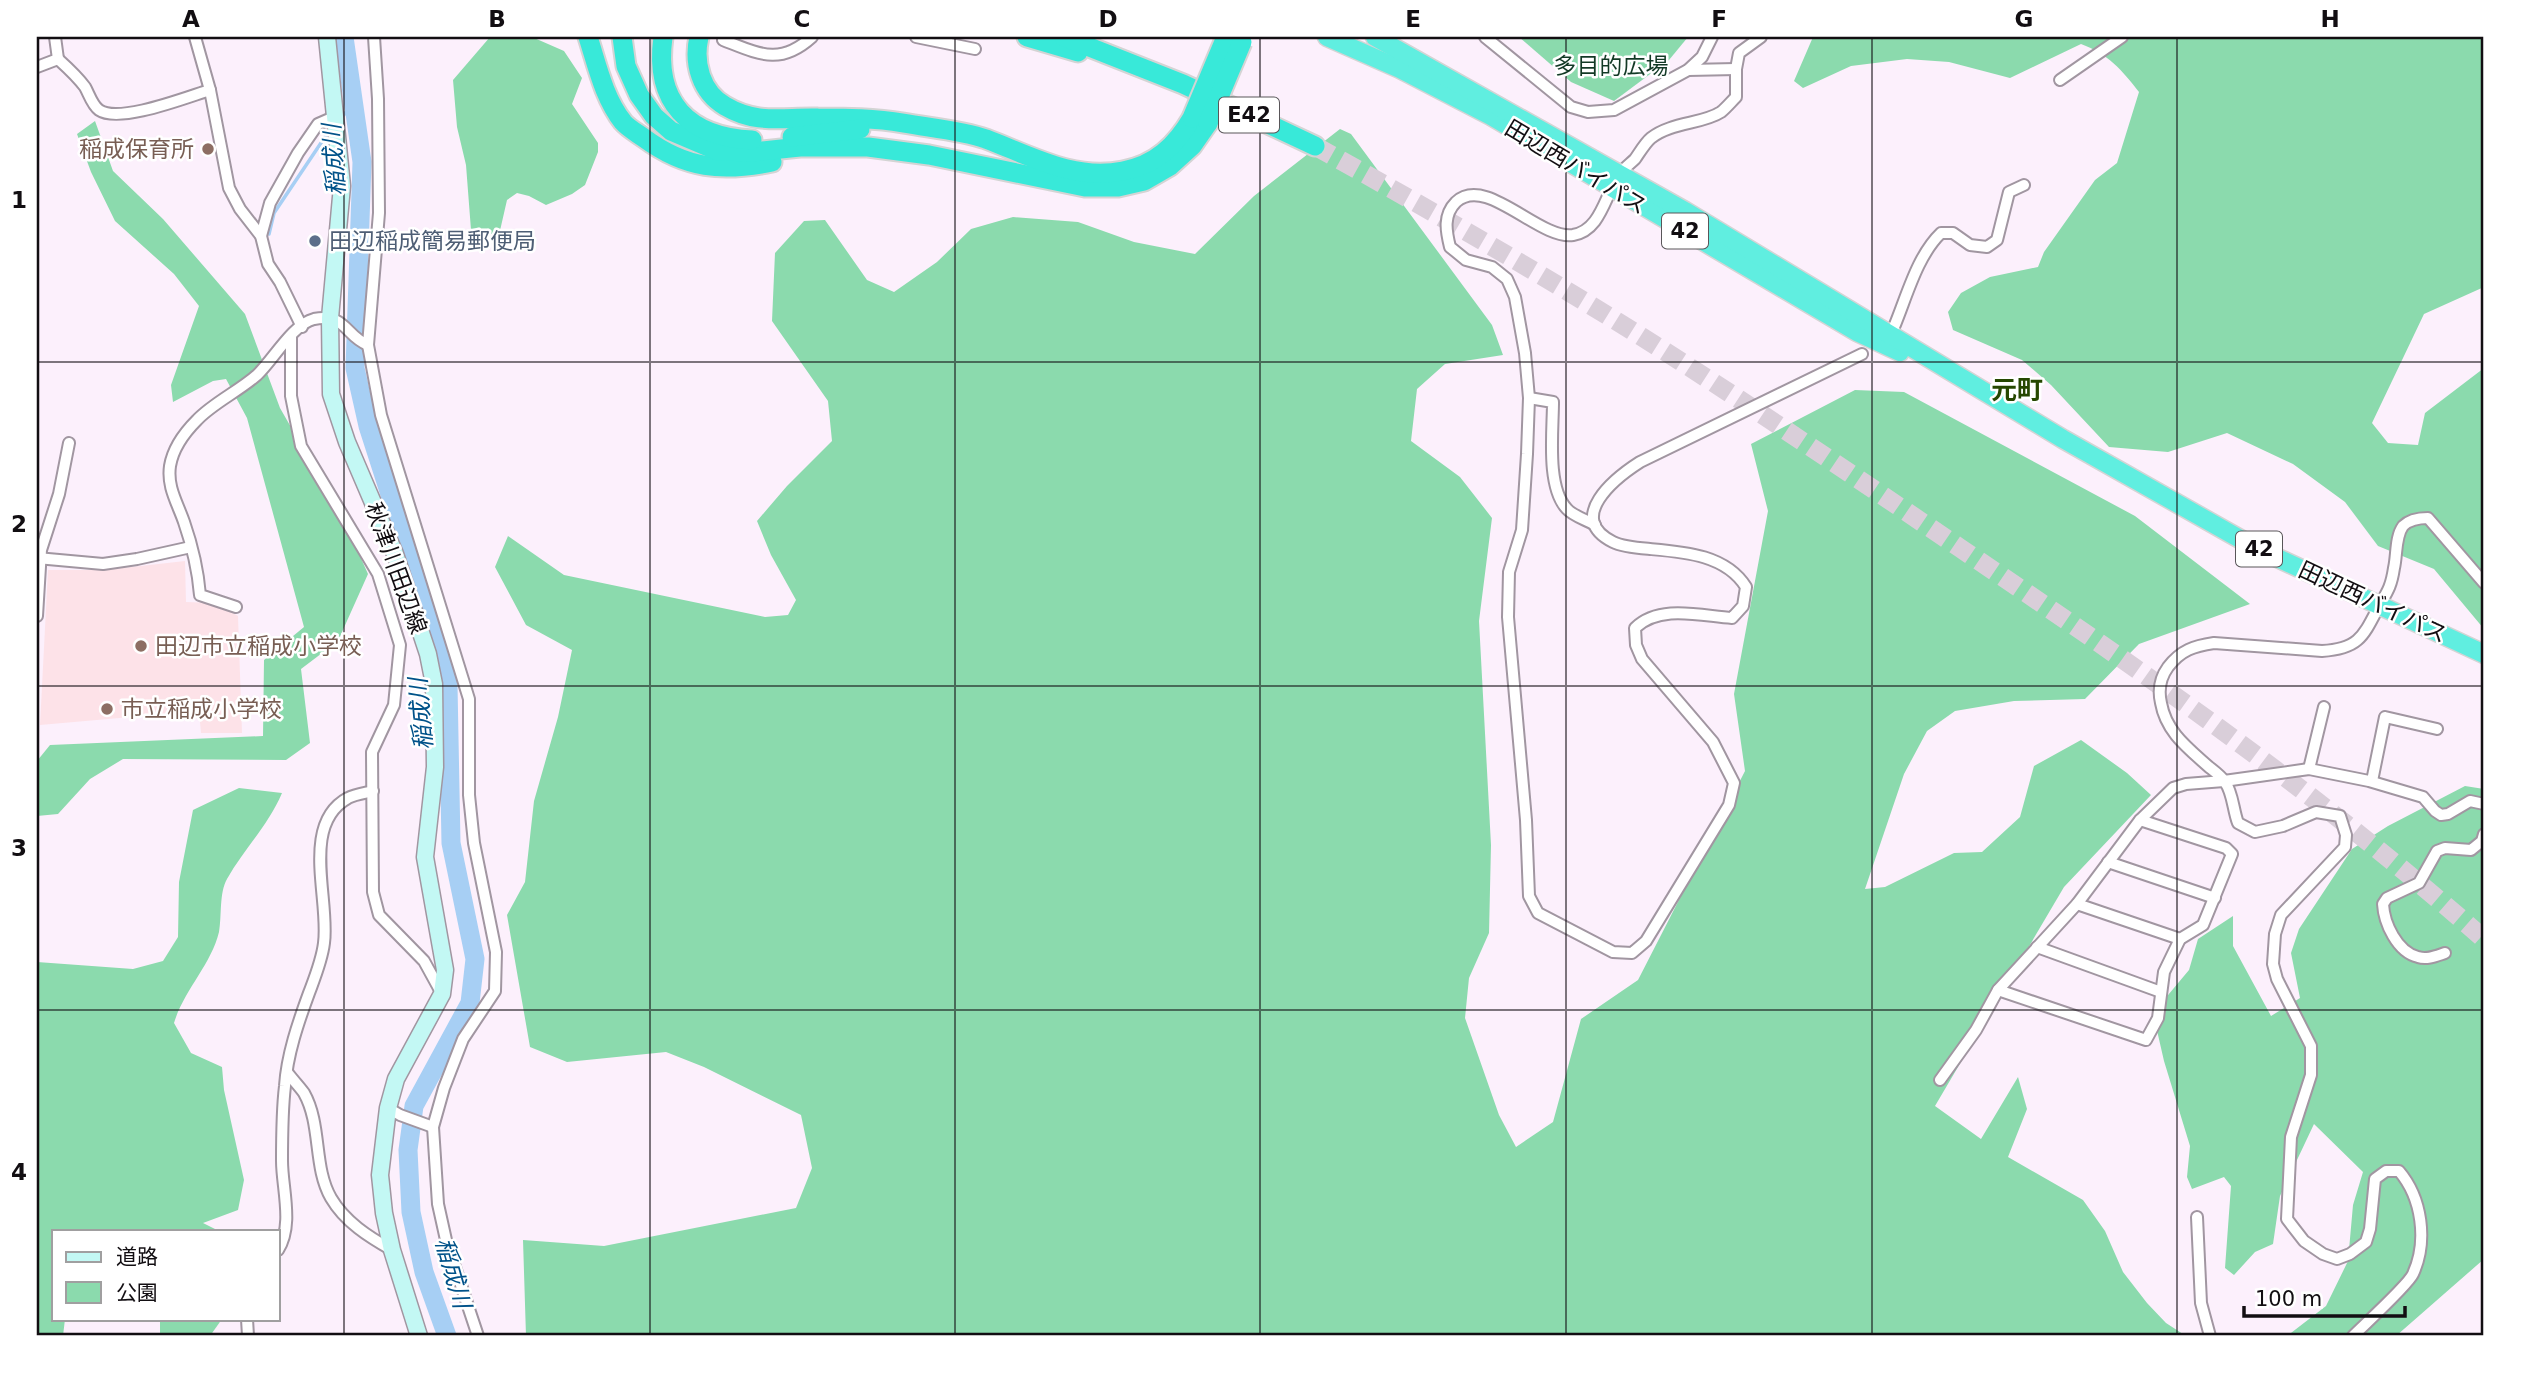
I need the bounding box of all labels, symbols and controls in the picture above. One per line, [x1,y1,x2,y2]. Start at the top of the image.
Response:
text: A [182,6,200,32]
text: B [488,6,506,32]
text: C [794,6,810,32]
text: D [1098,6,1118,32]
text: E [1405,6,1421,32]
text: F [1711,6,1727,32]
text: G [2015,6,2033,32]
text: H [2320,6,2340,32]
park label: 多目的広場 [1554,53,1669,79]
road number: E42 [1219,97,1279,132]
street label: 田辺西バイパス [1500,115,1652,219]
water label: 稲成川 [317,120,350,197]
place label: 稲成保育所 [79,136,194,162]
marker: 稲成保育所 [200,141,216,157]
text: 1 [11,187,27,213]
road number: 42 [1662,214,1708,248]
place label: 田辺稲成簡易郵便局 [329,228,536,254]
marker: 田辺稲成簡易郵便局 [307,233,323,249]
district label: 元町 [1991,375,2043,405]
street label: 秋津川田辺線 [360,499,432,637]
text: 2 [11,511,27,537]
road number: 42 [2236,532,2282,566]
street label: 田辺西バイパス [2295,556,2451,648]
place label: 田辺市立稲成小学校 [155,633,362,659]
marker: 田辺市立稲成小学校 [133,638,149,654]
water label: 稲成川 [404,674,438,751]
place label: 市立稲成小学校 [121,696,282,722]
marker: 市立稲成小学校 [99,701,115,717]
text: 3 [11,835,27,861]
text: 4 [11,1159,27,1185]
legend [52,1230,280,1320]
water label: 稲成川 [430,1235,477,1314]
text: 道路 [116,1245,158,1269]
scale bar [2244,1275,2406,1319]
text: 公園 [116,1281,158,1305]
text: 100 m [2255,1287,2322,1311]

